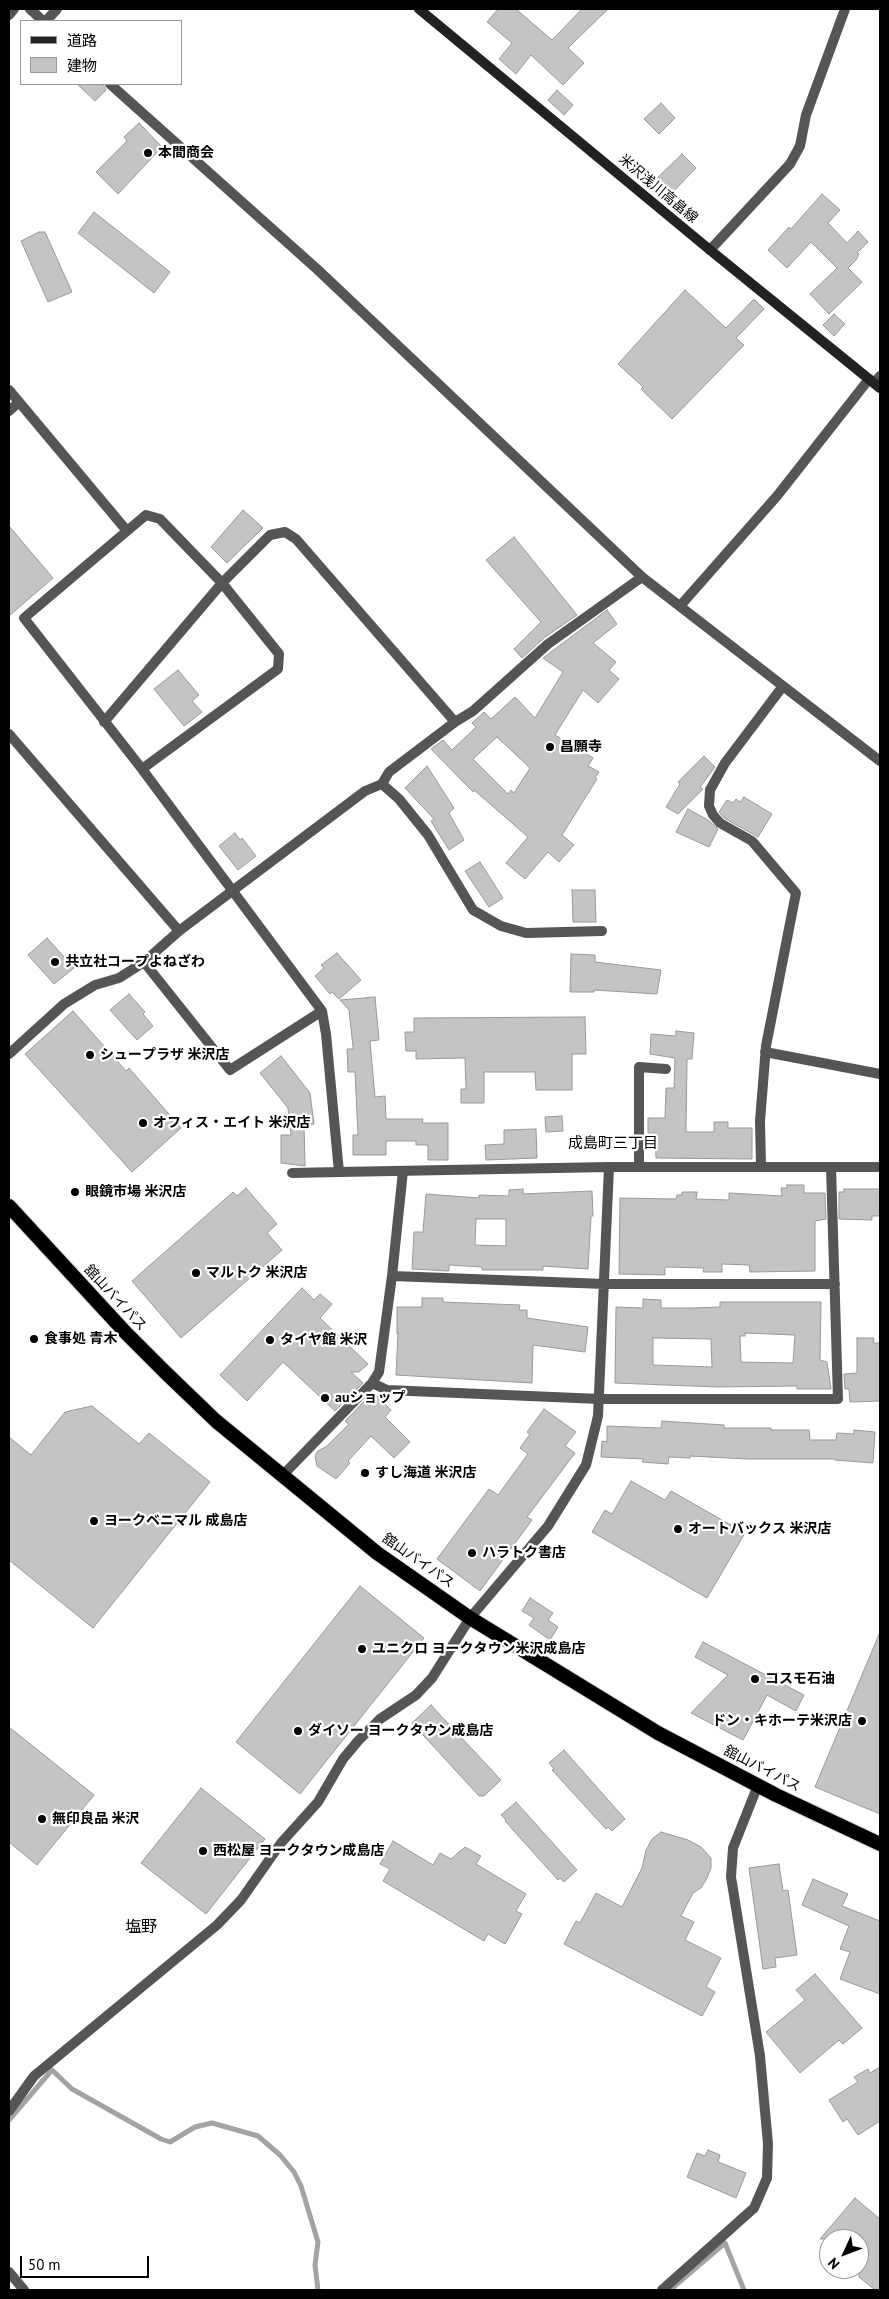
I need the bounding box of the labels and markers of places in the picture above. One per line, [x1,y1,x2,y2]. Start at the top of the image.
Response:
place label: 本間商会 [158,145,214,161]
marker: 本間商会 [142,147,154,159]
place label: 昌願寺 [560,739,602,755]
marker: 昌願寺 [544,741,556,753]
place label: 共立社コープよねざわ [65,954,205,970]
marker: 共立社コープよねざわ [49,956,61,968]
place label: シュープラザ 米沢店 [100,1047,230,1063]
marker: シュープラザ 米沢店 [84,1049,96,1061]
place label: オフィス・エイト 米沢店 [153,1115,311,1131]
marker: オフィス・エイト 米沢店 [137,1117,149,1129]
place label: 眼鏡市場 米沢店 [85,1184,187,1200]
marker: 眼鏡市場 米沢店 [69,1186,81,1198]
place label: マルトク 米沢店 [206,1265,308,1281]
marker: マルトク 米沢店 [190,1267,202,1279]
place label: 食事処 青木 [44,1331,118,1347]
place label: タイヤ館 米沢 [280,1332,368,1348]
marker: 食事処 青木 [28,1333,40,1345]
marker: タイヤ館 米沢 [264,1334,276,1346]
place label: auショップ [335,1390,405,1406]
marker: auショップ [319,1392,331,1404]
place label: すし海道 米沢店 [375,1465,477,1481]
marker: すし海道 米沢店 [359,1467,371,1479]
place label: ヨークベニマル 成島店 [104,1513,248,1529]
marker: ヨークベニマル 成島店 [88,1515,100,1527]
place label: オートバックス 米沢店 [688,1521,832,1537]
marker: オートバックス 米沢店 [672,1523,684,1535]
place label: ハラトク書店 [482,1545,566,1561]
marker: ハラトク書店 [466,1547,478,1559]
place label: ユニクロ ヨークタウン米沢成島店 [372,1641,586,1657]
marker: ユニクロ ヨークタウン米沢成島店 [356,1643,368,1655]
place label: コスモ石油 [765,1671,835,1687]
marker: コスモ石油 [749,1673,761,1685]
place label: ドン・キホーテ米沢店 [712,1713,852,1729]
marker: ドン・キホーテ米沢店 [856,1715,868,1727]
place label: ダイソー ヨークタウン成島店 [308,1723,494,1739]
marker: ダイソー ヨークタウン成島店 [292,1725,304,1737]
place label: 無印良品 米沢 [52,1811,140,1827]
marker: 無印良品 米沢 [36,1813,48,1825]
place label: 西松屋 ヨークタウン成島店 [213,1843,385,1859]
marker: 西松屋 ヨークタウン成島店 [197,1845,209,1857]

